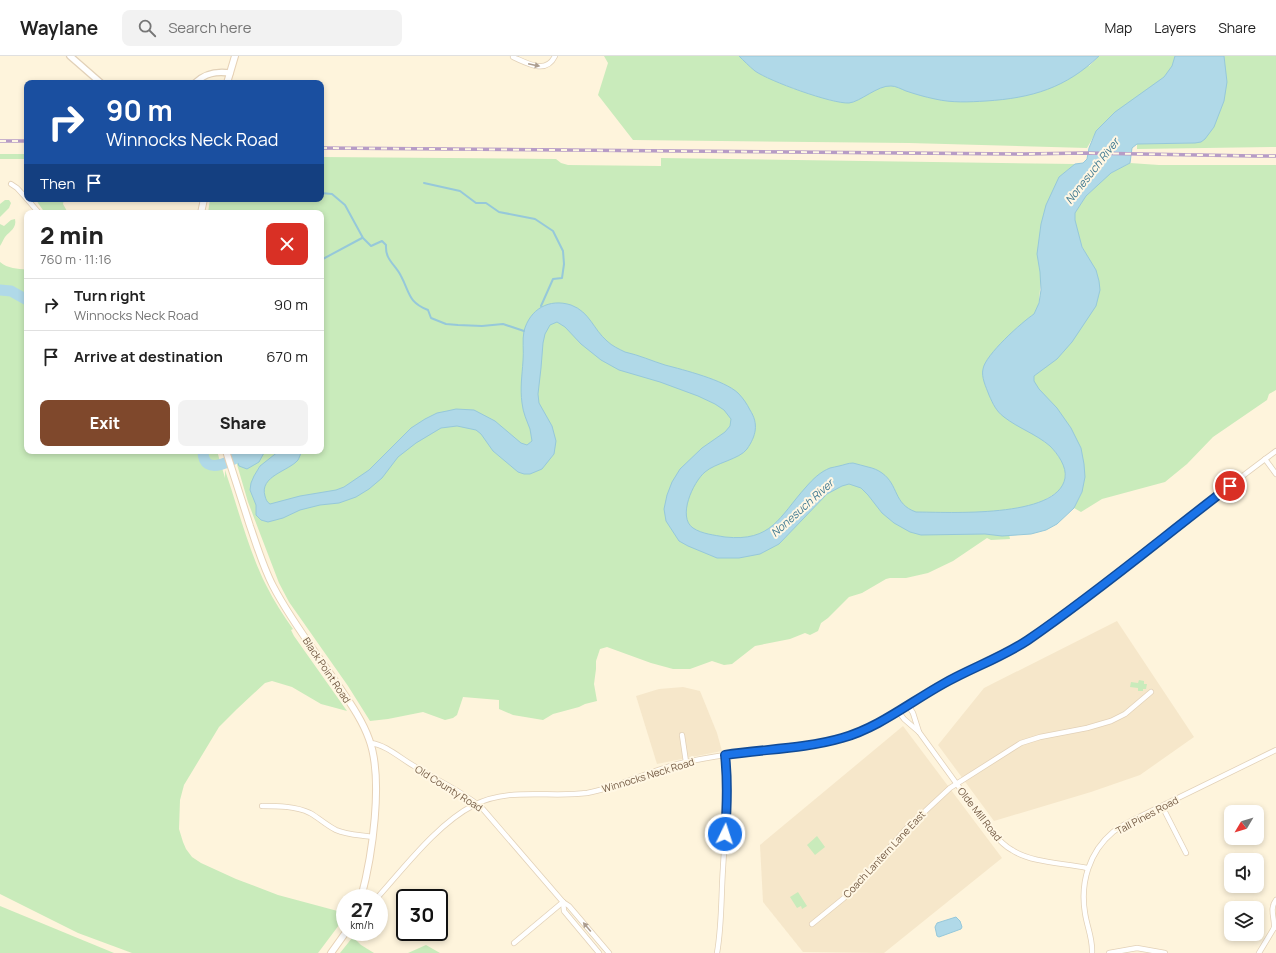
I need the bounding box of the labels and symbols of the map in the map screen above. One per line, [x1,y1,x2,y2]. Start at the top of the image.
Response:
one-way arrow [528,63,541,69]
water label: Nonesuch River [1061,133,1123,207]
pin [1213,469,1247,503]
water label: Nonesuch River [767,474,838,540]
street label: Black Point Road [300,634,354,706]
street label: Winnocks Neck Road [600,754,696,796]
street label: Old County Road [413,762,486,814]
street label: Olde Mill Road [955,784,1005,844]
street label: Tall Pines Road [1113,793,1181,837]
north arrow [1224,805,1264,845]
street label: Coach Lantern Lane East [840,807,928,901]
position arrow [704,813,746,855]
speed limit sign: 30 [396,889,448,941]
one-way arrow [582,921,591,932]

